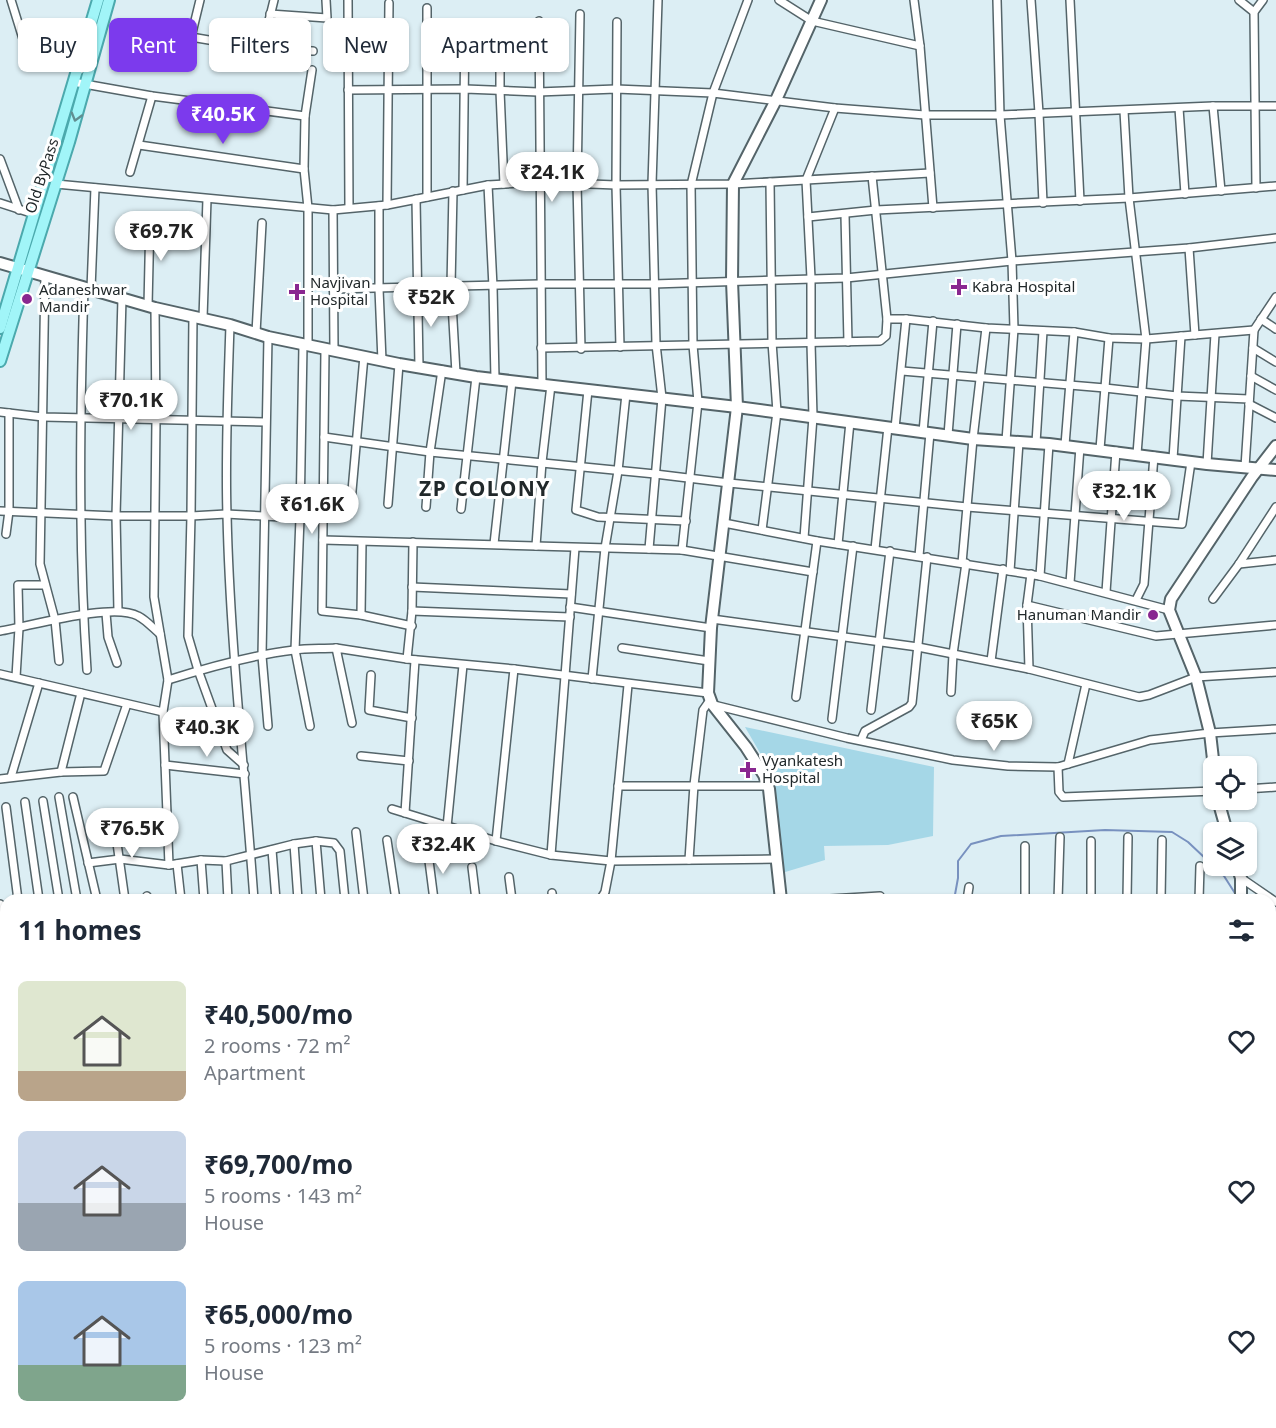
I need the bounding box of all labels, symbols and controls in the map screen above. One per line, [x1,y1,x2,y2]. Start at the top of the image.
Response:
chip: Buy [18,18,97,72]
chip: Rent [109,18,197,72]
chip: Filters [209,18,311,72]
chip: New [323,18,409,72]
chip: Apartment [421,18,569,72]
pin: ₹40.5K [174,94,272,145]
text: ₹40.5K [191,100,255,127]
one-way arrow [71,111,83,122]
street label: Old ByPass [19,136,63,216]
pin: ₹24.1K [503,152,601,203]
text: ₹24.1K [520,158,584,185]
pin: ₹69.7K [112,211,210,262]
text: ₹69.7K [129,217,193,244]
place label: Navjivan Hospital [310,272,370,309]
place label: Kabra Hospital [972,276,1075,296]
pin: ₹52K [395,277,467,328]
marker: Kabra Hospital [950,278,968,296]
place label: Adaneshwar Mandir [39,279,127,316]
marker: Navjivan Hospital [288,283,306,301]
text: ₹52K [407,283,455,310]
marker: Adaneshwar Mandir [20,292,34,306]
pin: ₹70.1K [82,380,180,431]
text: ₹70.1K [99,386,163,413]
pin: ₹32.1K [1075,471,1173,522]
district label: ZP COLONY [419,474,551,502]
text: ₹32.1K [1092,477,1156,504]
pin: ₹61.6K [263,484,361,535]
text: ₹61.6K [280,490,344,517]
place label: Hanuman Mandir [1017,604,1141,624]
marker: Hanuman Mandir [1146,608,1160,622]
pin: ₹65K [958,701,1030,752]
pin: ₹40.3K [158,707,256,758]
text: ₹65K [970,707,1018,734]
text: ₹40.3K [175,713,239,740]
place label: Vyankatesh Hospital [762,750,843,787]
map controls [1203,756,1257,876]
button: locate [1203,756,1257,810]
marker: Vyankatesh Hospital [739,761,757,779]
pin: ₹76.5K [83,808,181,859]
text: ₹76.5K [100,814,164,841]
button: layers [1203,822,1257,876]
pin: ₹32.4K [394,824,492,875]
text: ₹32.4K [411,830,475,857]
text: 11 homes [18,912,142,948]
icon: filters [1225,914,1258,947]
text: ₹40,500/mo [204,996,353,1032]
icon: home [66,1005,138,1077]
icon: heart [1225,1025,1258,1058]
text: 2 rooms · 72 m² [204,1032,351,1059]
text: Apartment [204,1059,305,1086]
text: ₹69,700/mo [204,1146,353,1182]
icon: home [66,1155,138,1227]
icon: heart [1225,1175,1258,1208]
text: 5 rooms · 143 m² [204,1182,362,1209]
text: House [204,1209,264,1236]
text: ₹65,000/mo [204,1296,353,1332]
icon: home [66,1305,138,1377]
icon: heart [1225,1325,1258,1358]
text: 5 rooms · 123 m² [204,1332,362,1359]
text: House [204,1359,264,1386]

